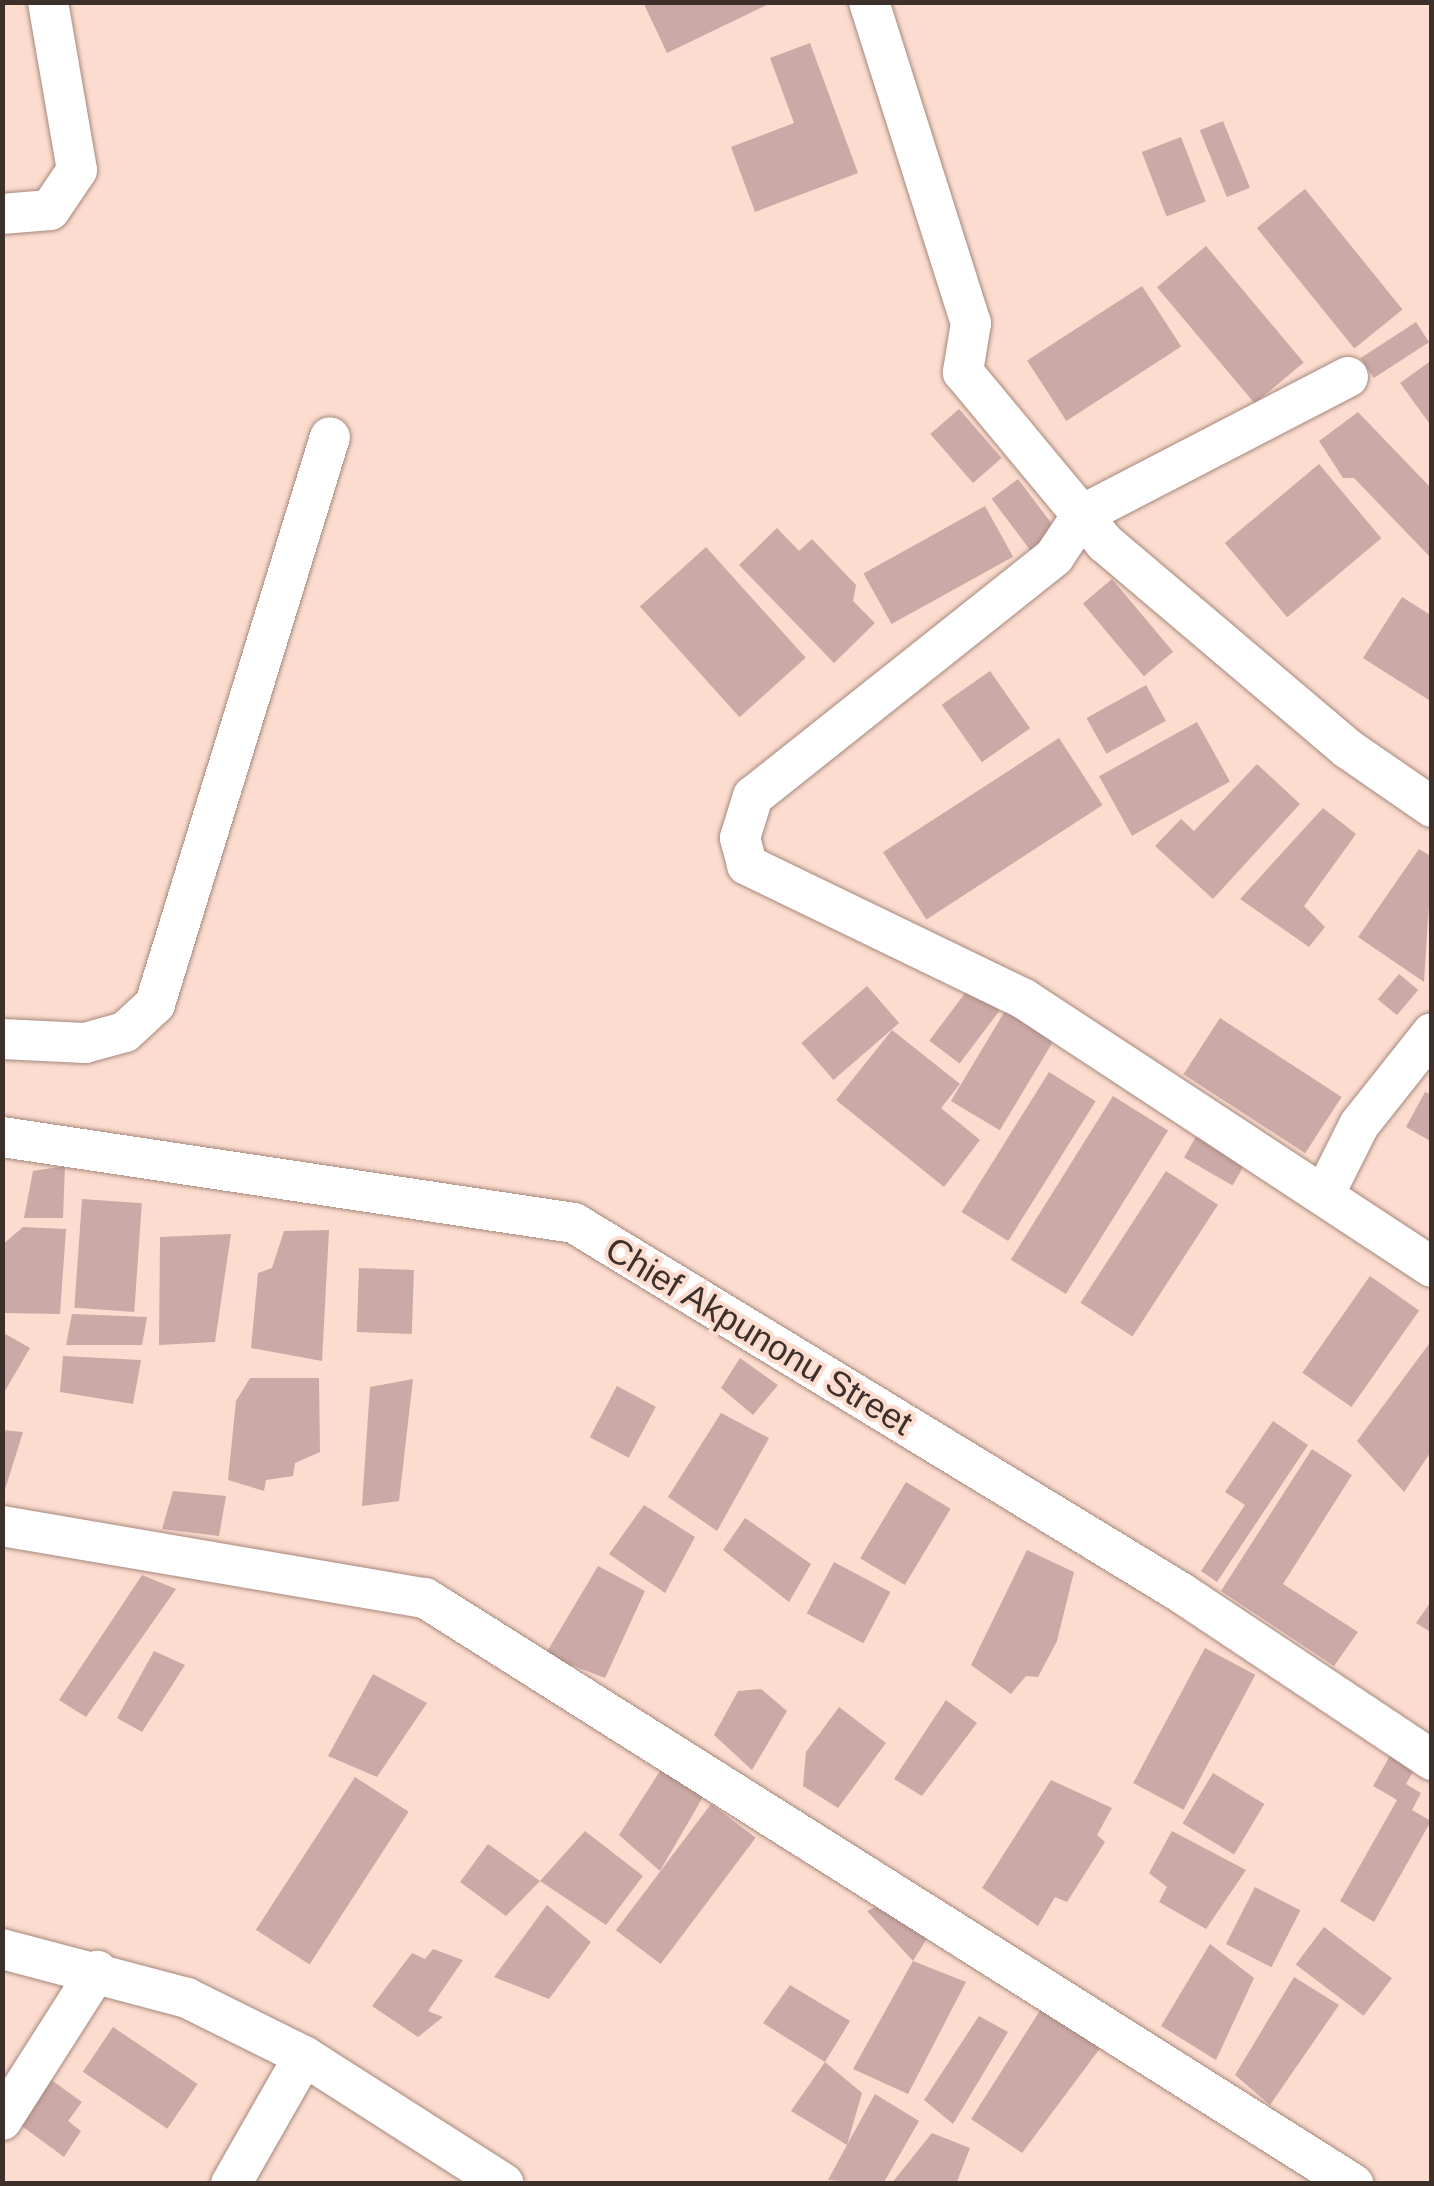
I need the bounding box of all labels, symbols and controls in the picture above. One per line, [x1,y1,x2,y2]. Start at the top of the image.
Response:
street label: Chief Akpunonu Street [597,1227,921,1445]

